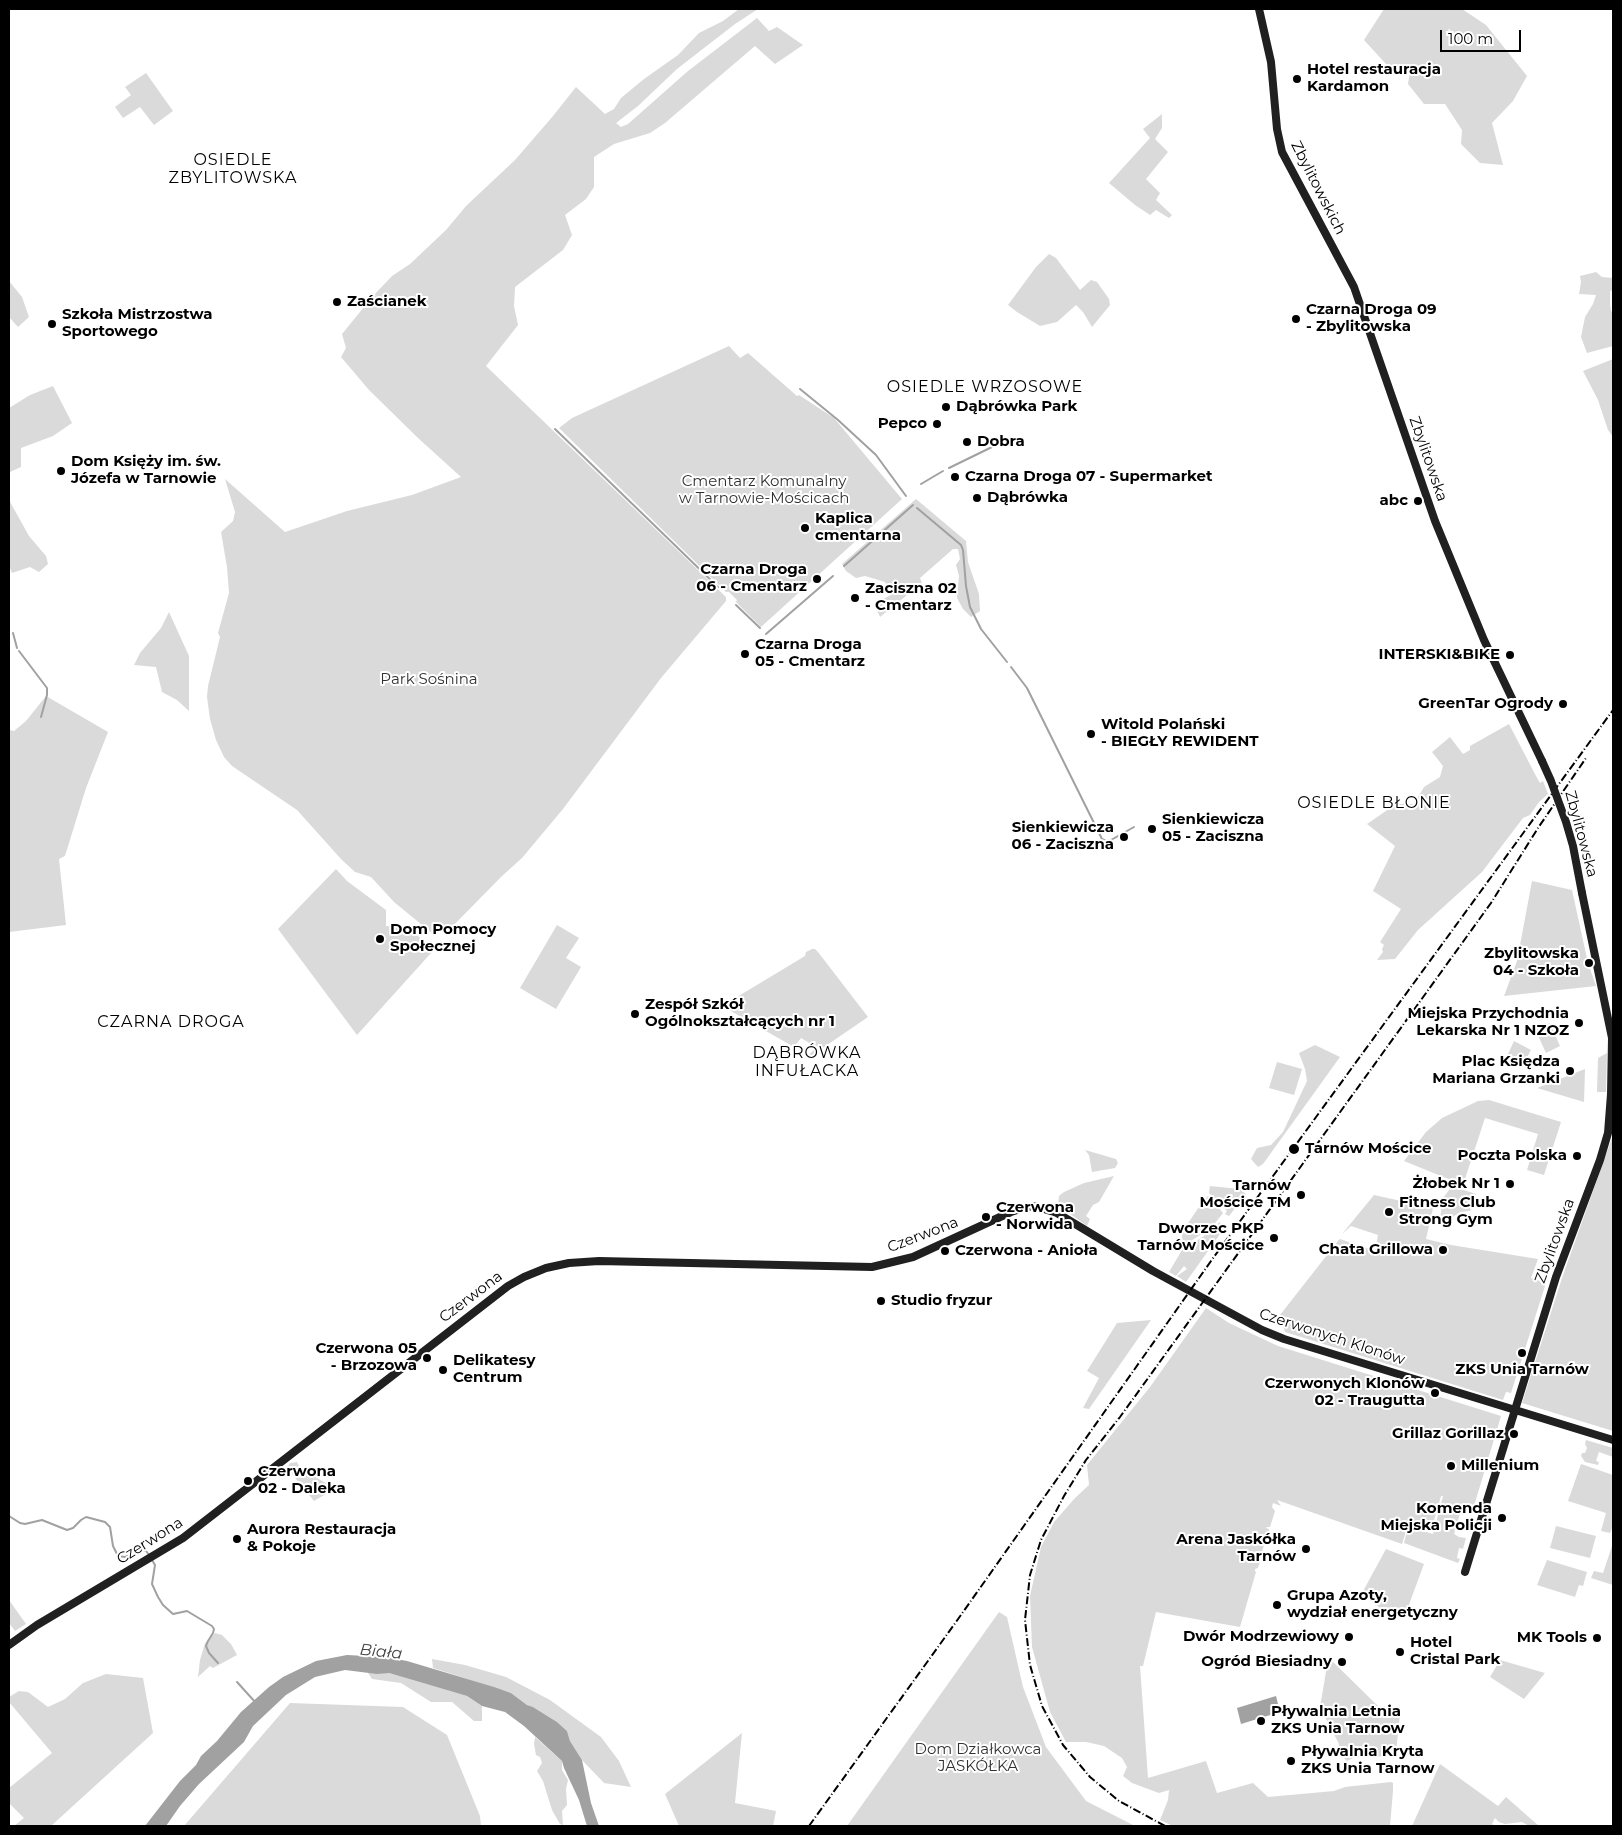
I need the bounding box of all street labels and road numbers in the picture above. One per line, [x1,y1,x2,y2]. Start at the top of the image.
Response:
street label: Zbylitowskich [1287,138,1349,238]
street label: Zbylitowska [1405,414,1451,504]
street label: Zbylitowska [1561,789,1601,879]
street label: Zbylitowska [1531,1196,1579,1286]
street label: Czerwona [885,1213,961,1257]
street label: Czerwona [436,1267,506,1327]
street label: Czerwonych Klonów [1257,1305,1407,1369]
street label: Czerwona [114,1514,186,1568]

